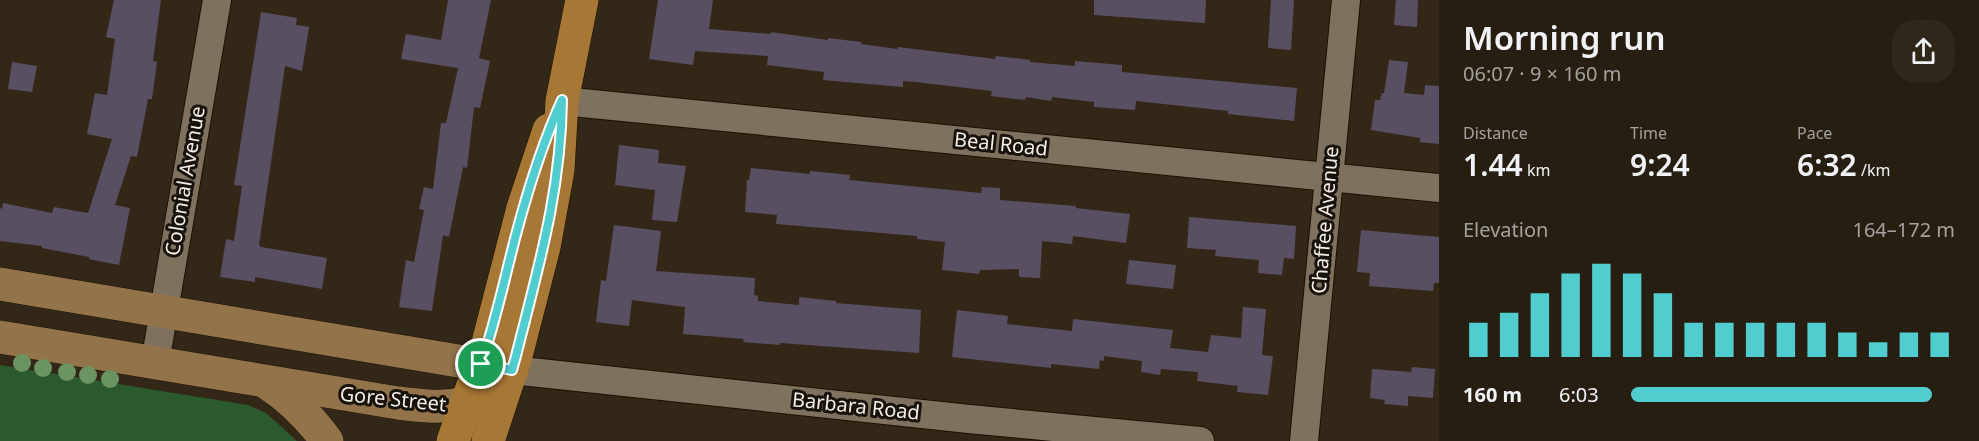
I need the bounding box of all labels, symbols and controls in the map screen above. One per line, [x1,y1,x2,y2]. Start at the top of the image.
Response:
text: Morning run [1463,15,1665,60]
button: share [1892,20,1955,83]
text: 06:07 · 9 × 160 m [1463,60,1621,87]
street label: Colonial Avenue [158,104,211,258]
text: Distance [1463,122,1528,144]
text: Time [1630,122,1667,144]
text: Pace [1797,122,1832,144]
street label: Beal Road [953,125,1049,162]
text: 1.44 [1463,144,1523,185]
text: 9:24 [1630,144,1690,185]
text: 6:32 [1797,144,1857,185]
street label: Chaffee Avenue [1305,145,1344,295]
text: km [1523,159,1550,181]
text: /km [1857,159,1890,181]
text: Elevation [1463,216,1548,243]
text: 164–172 m [1852,216,1955,243]
pin [455,338,506,389]
icon: arrive [464,347,497,380]
street label: Gore Street [339,379,448,418]
text: 160 m [1463,381,1522,408]
text: 6:03 [1559,381,1599,408]
street label: Barbara Road [791,385,921,426]

